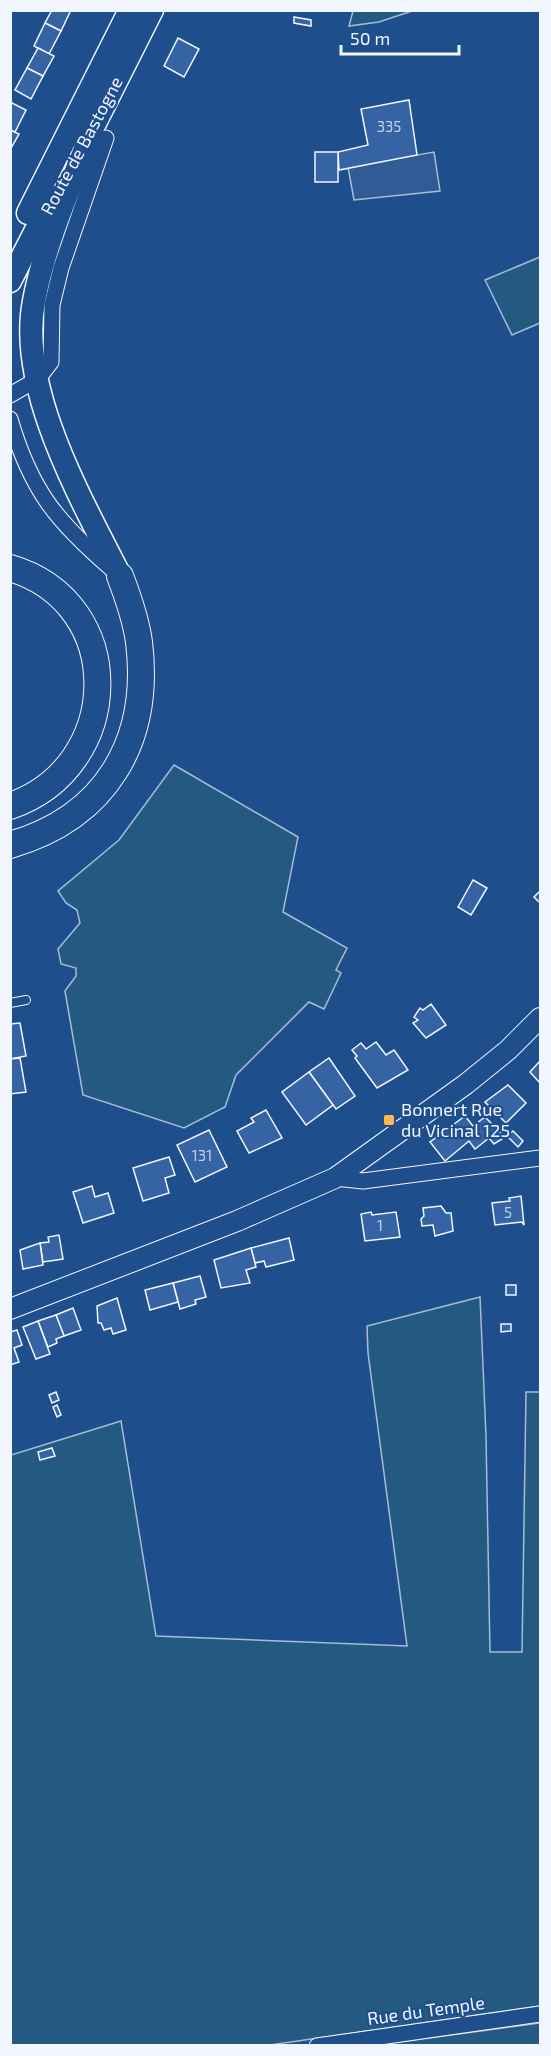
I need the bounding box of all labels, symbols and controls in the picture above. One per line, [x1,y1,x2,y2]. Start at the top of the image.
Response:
scale bar [341,18,460,56]
text: 50 m [350,27,390,49]
street label: Route de Bastogne [35,73,127,218]
house number: 335 [377,117,401,135]
place label: Bonnert Rue du Vicinal 125 [401,1098,510,1141]
marker: Bonnert Rue du Vicinal 125 [382,1113,396,1127]
house number: 131 [192,1146,212,1164]
house number: 5 [504,1203,512,1221]
house number: 1 [377,1216,383,1234]
street label: Rue du Temple [366,1991,486,2029]

